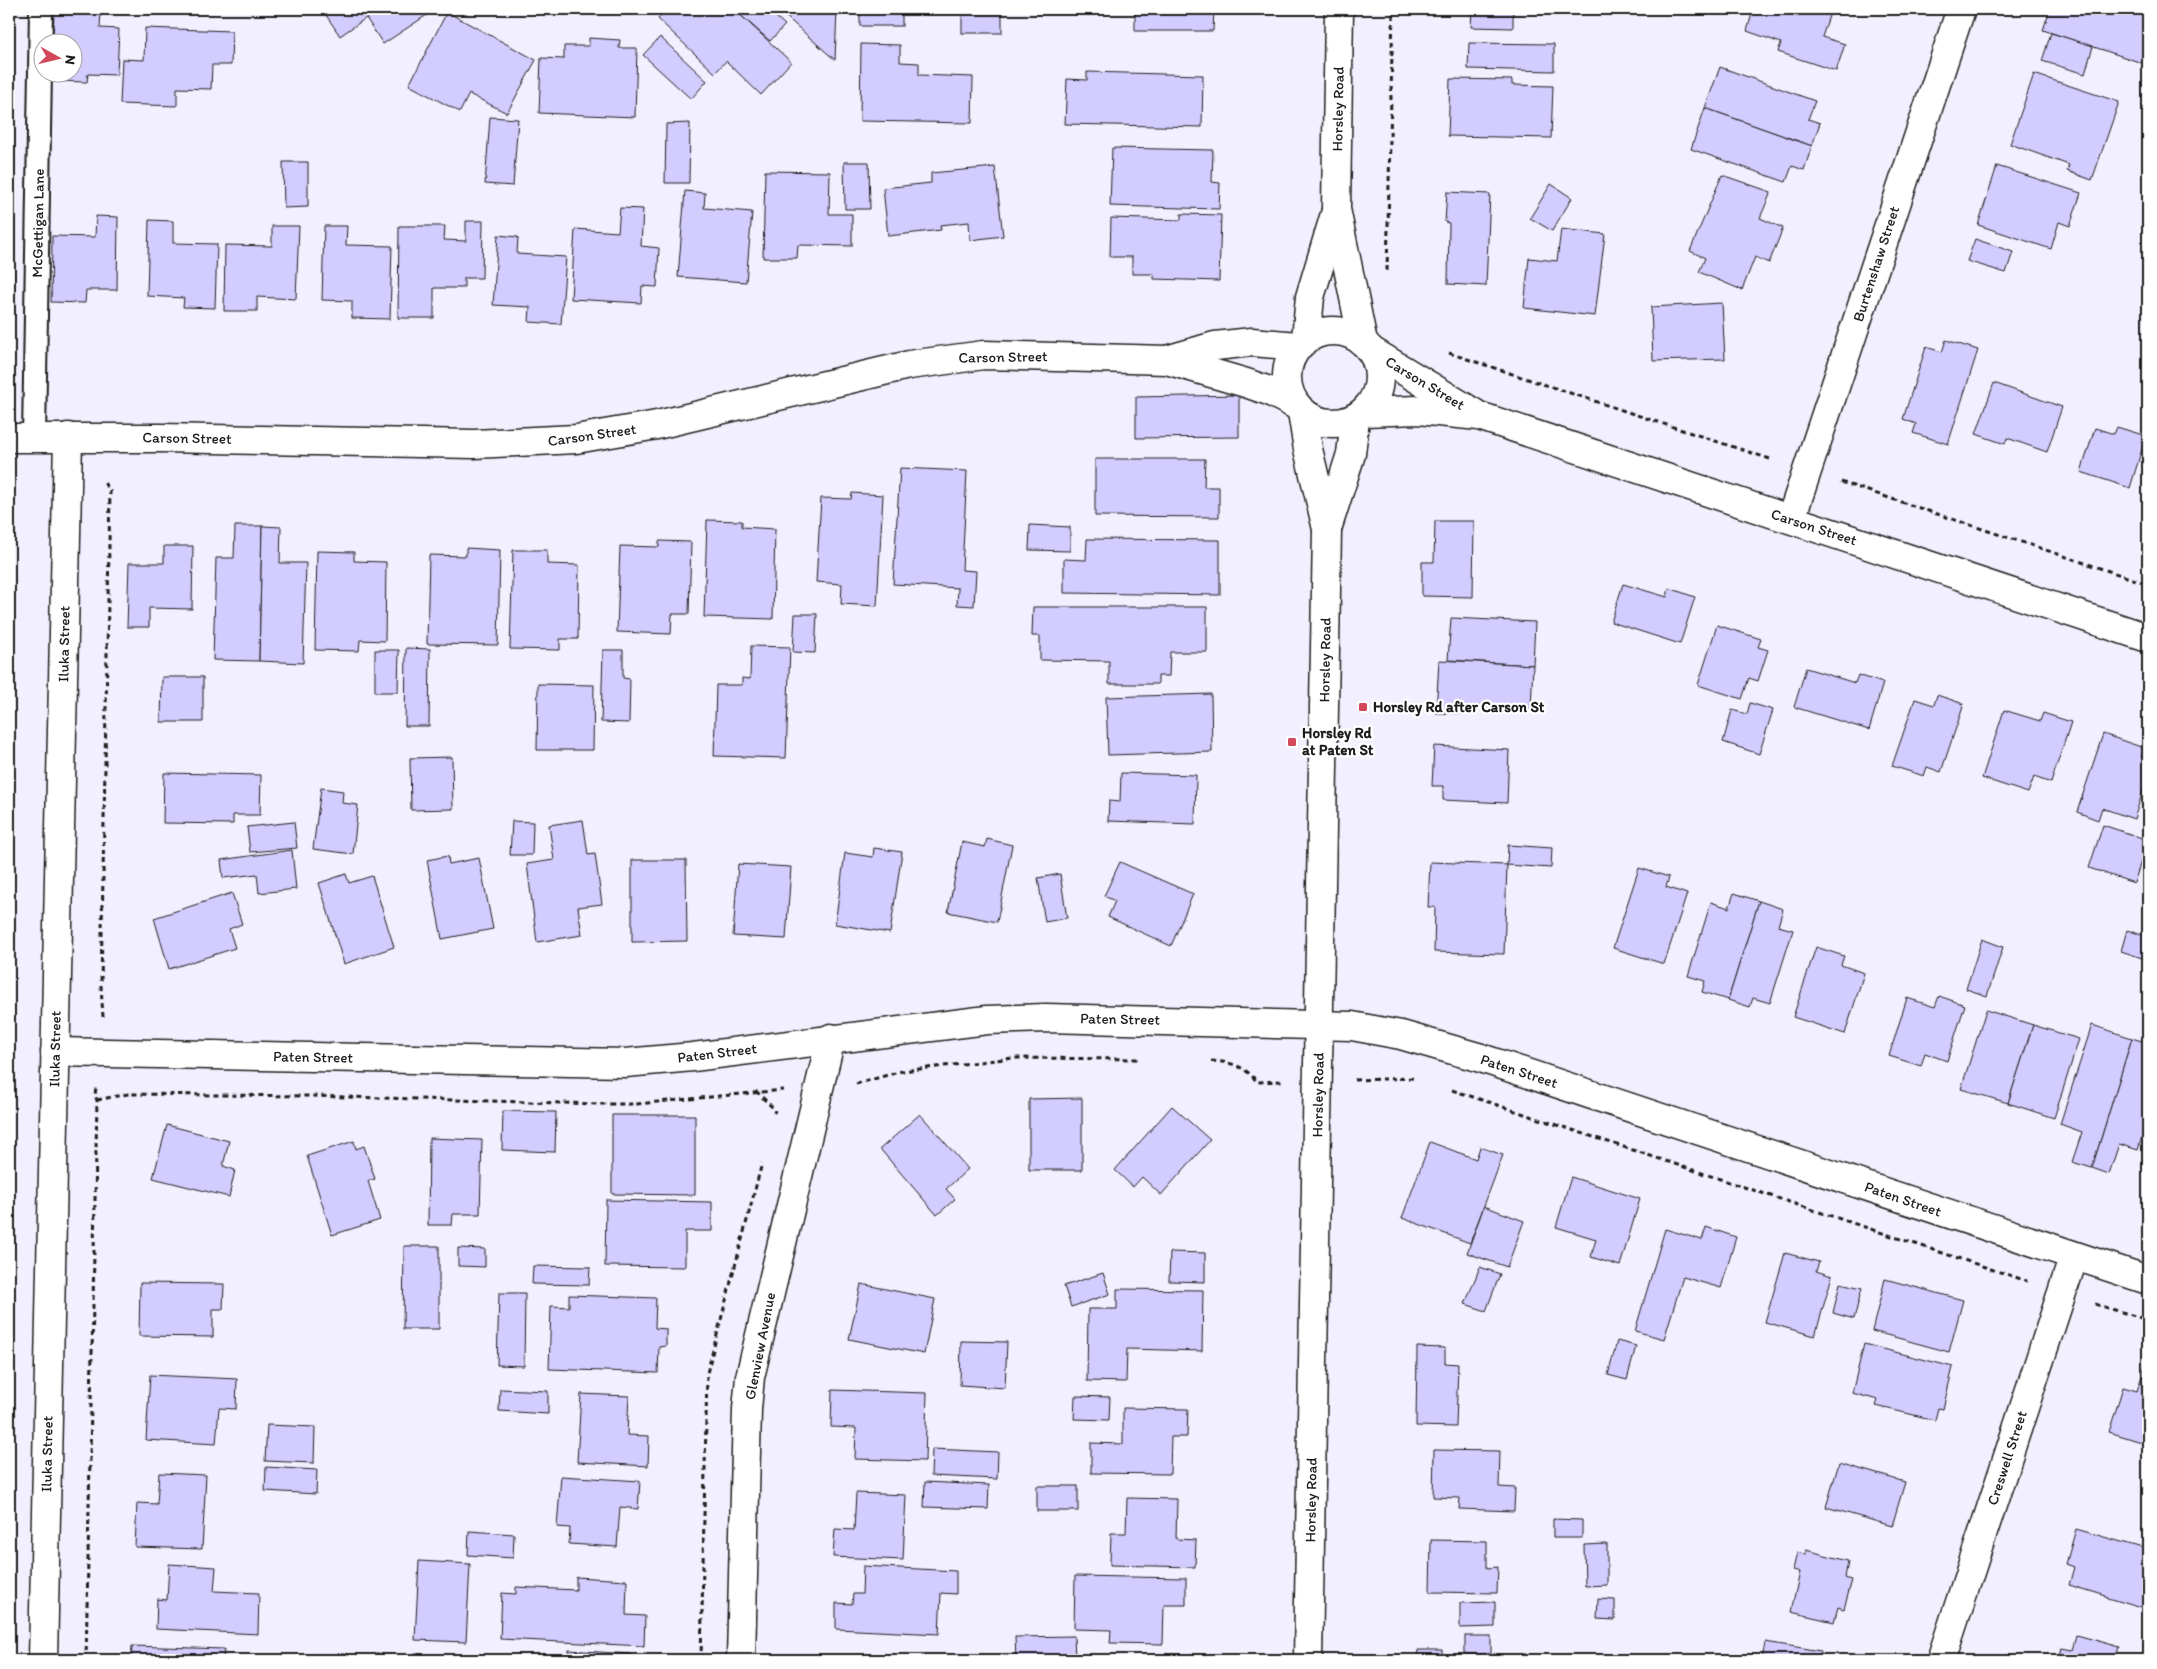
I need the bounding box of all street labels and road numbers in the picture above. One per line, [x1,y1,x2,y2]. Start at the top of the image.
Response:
street label: Horsley Road [1328,66,1348,152]
street label: McGettigan Lane [28,168,48,278]
street label: Burtenshaw Street [1849,204,1903,324]
street label: Carson Street [958,347,1048,367]
street label: Carson Street [1382,352,1468,414]
street label: Carson Street [547,420,638,450]
street label: Carson Street [142,428,232,448]
street label: Carson Street [1769,505,1860,549]
street label: Iluka Street [54,605,74,682]
street label: Horsley Road [1315,617,1335,703]
street label: Paten Street [1080,1009,1161,1029]
street label: Iluka Street [45,1010,65,1087]
street label: Paten Street [676,1039,758,1067]
street label: Paten Street [273,1047,354,1067]
street label: Paten Street [1478,1050,1560,1092]
street label: Horsley Road [1308,1052,1328,1138]
street label: Paten Street [1862,1177,1944,1221]
street label: Glenview Avenue [741,1291,779,1401]
street label: Creswell Street [1983,1408,2031,1508]
street label: Iluka Street [37,1415,57,1492]
street label: Horsley Road [1301,1457,1321,1543]

